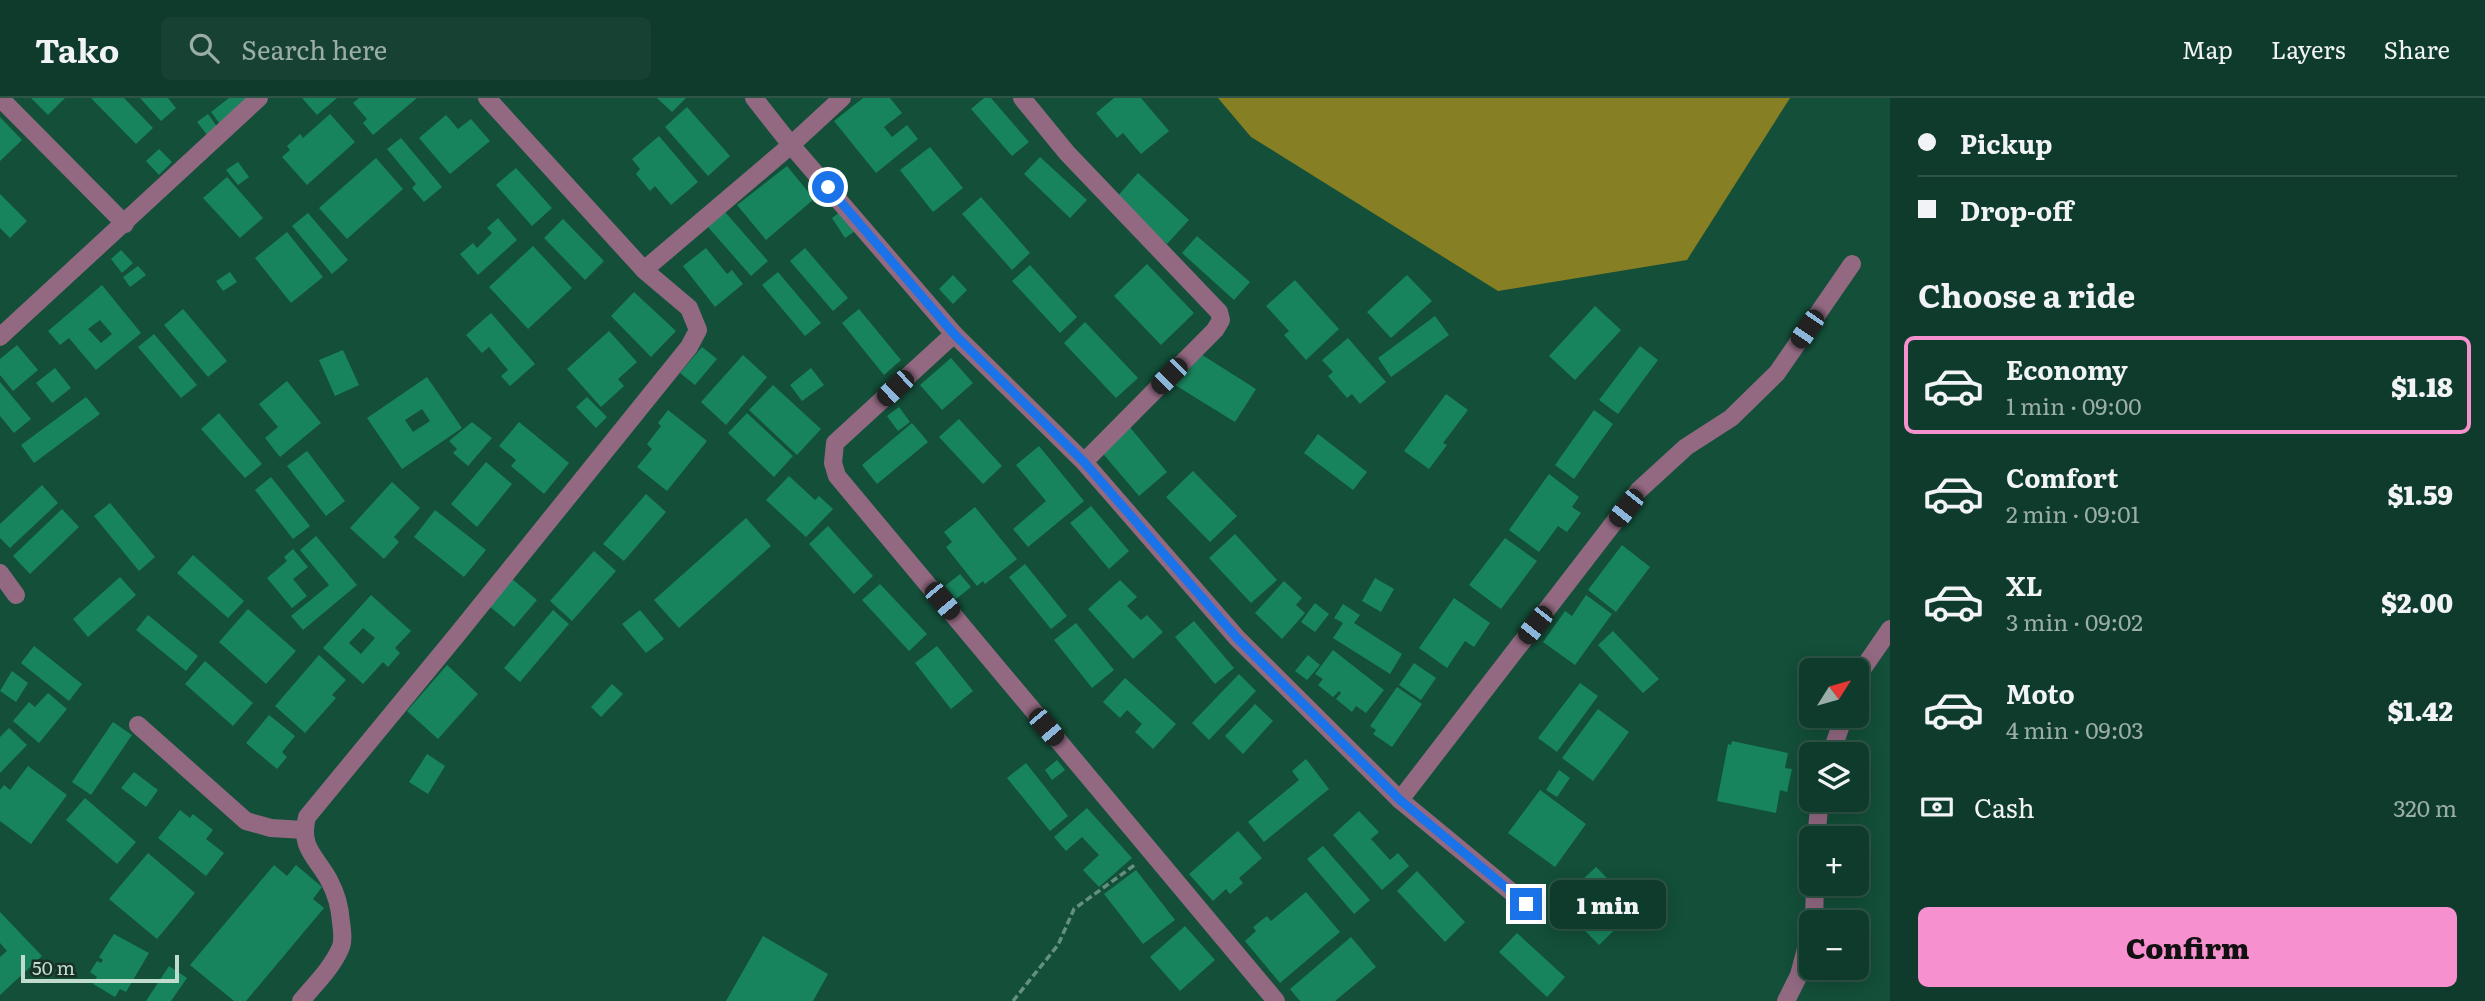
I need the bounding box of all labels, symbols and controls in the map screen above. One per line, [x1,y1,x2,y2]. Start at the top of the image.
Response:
search box [161,17,651,80]
text: Tako [35,24,119,73]
icon: search [185,29,223,67]
text: Search here [241,29,387,68]
text: Map [2182,31,2233,66]
text: Layers [2271,31,2345,66]
text: Share [2383,31,2450,66]
text: Pickup [1960,123,2052,162]
route start [812,171,844,203]
text: Drop-off [1960,190,2073,229]
text: Choose a ride [1918,270,2135,318]
car [1787,306,1828,352]
text: Economy [2006,349,2128,388]
car [1147,354,1192,398]
icon: car [1922,354,1985,417]
car [873,366,918,410]
text: $1.18 [2391,366,2453,405]
text: 1 min · 09:00 [2006,388,2142,422]
text: Comfort [2006,457,2118,496]
icon: car [1922,462,1985,525]
text: $1.59 [2388,474,2453,513]
car [1605,485,1648,531]
text: 2 min · 09:01 [2006,496,2140,530]
text: XL [2006,565,2043,604]
icon: car [1922,570,1985,633]
car [921,578,964,624]
text: $2.00 [2381,582,2453,621]
car [1514,602,1557,648]
text: 3 min · 09:02 [2006,604,2143,638]
north arrow [1799,658,1869,728]
map controls [1799,658,1869,980]
text: Moto [2006,673,2075,712]
icon: car [1922,678,1985,741]
text: $1.42 [2387,690,2453,729]
car [1025,704,1068,750]
text: 4 min · 09:03 [2006,712,2144,746]
button: layers [1799,742,1869,812]
text: Cash [1974,787,2035,826]
icon: cash [1918,788,1956,826]
text: 320 m [2393,790,2457,824]
button: + [1799,826,1869,896]
callout: 1 min [1550,880,1666,928]
text: 1 min [1577,887,1639,921]
route end [1510,888,1542,920]
button: Confirm [1918,907,2457,987]
button: − [1799,910,1869,980]
scale bar [21,952,178,984]
text: 50 m [32,953,75,981]

